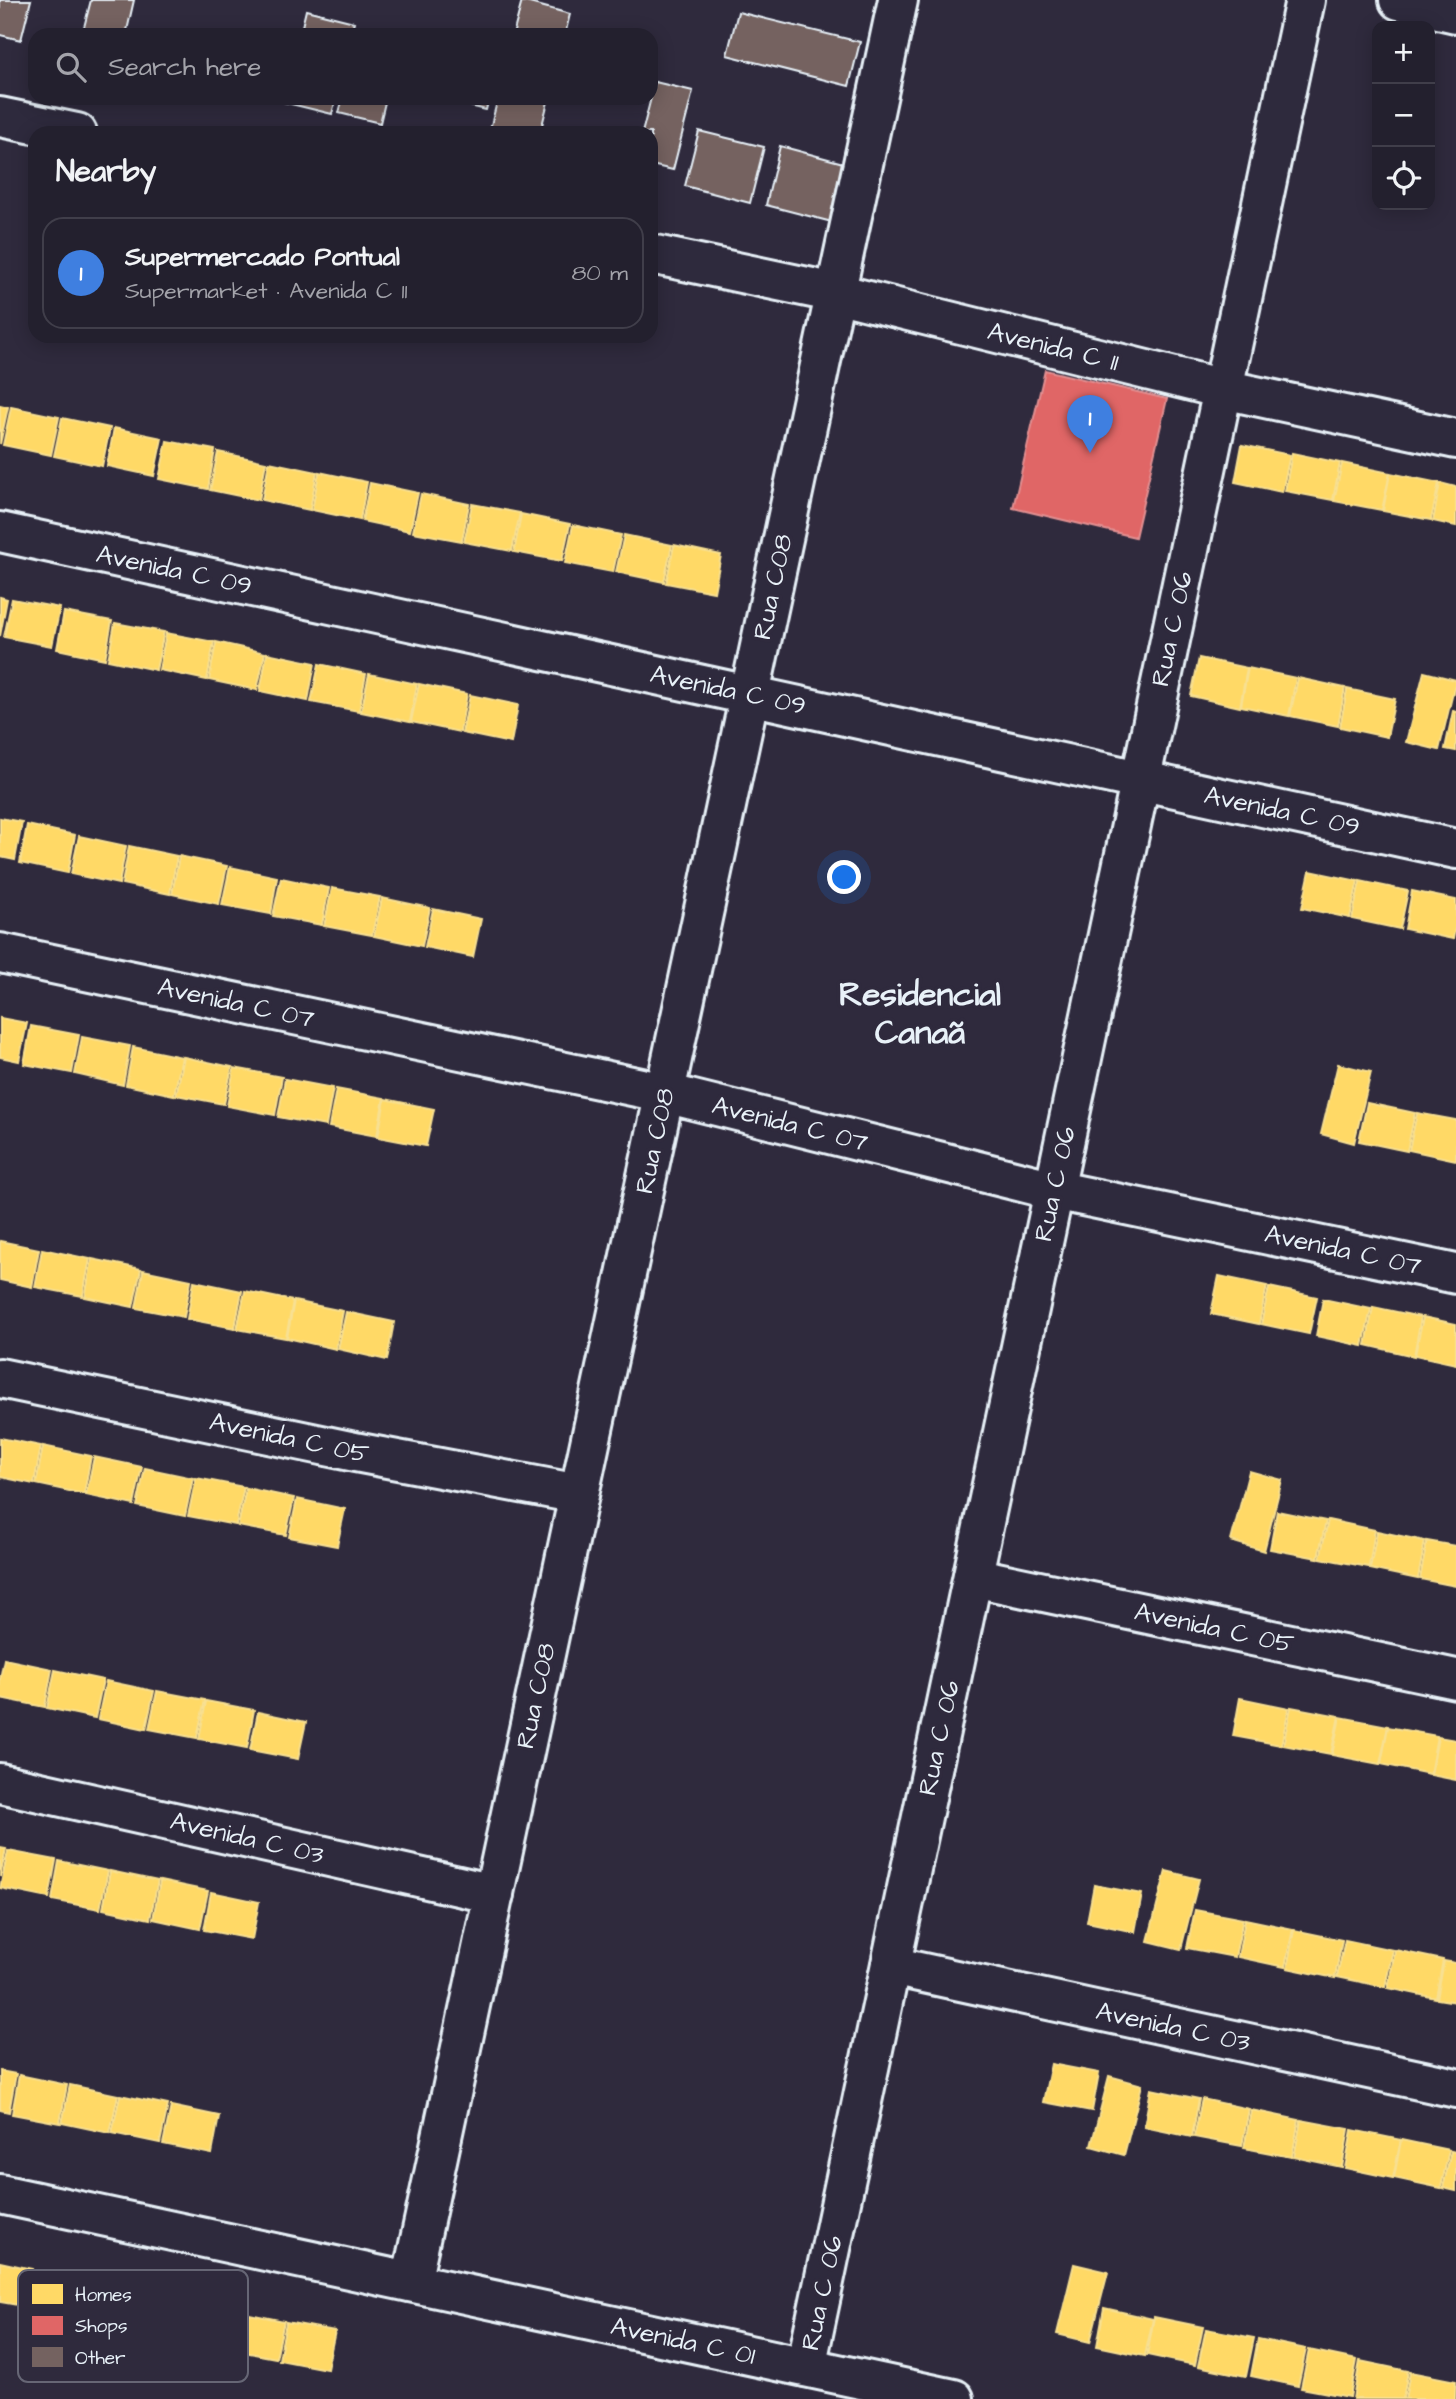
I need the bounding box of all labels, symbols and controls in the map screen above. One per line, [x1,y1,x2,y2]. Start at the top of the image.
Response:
map controls [1372,21,1435,210]
button: + [1372,21,1435,84]
search box [28,28,658,105]
icon: search [52,48,90,86]
text: Search here [108,49,261,85]
button: − [1372,84,1435,147]
button: locate [1372,147,1435,210]
text: Nearby [56,151,156,193]
text: Supermercado Pontual [125,239,400,275]
text: 1 [80,257,82,289]
text: 80 m [571,257,628,289]
text: Supermarket · Avenida C 11 [125,275,407,307]
street label: Avenida C 11 [984,313,1122,381]
pin: 1 [1067,395,1113,453]
street label: Rua C08 [744,531,802,643]
street label: Avenida C 09 [93,536,255,604]
street label: Rua C 06 [1142,568,1202,690]
street label: Avenida C 09 [647,656,809,724]
street label: Avenida C 09 [1201,777,1363,845]
your location [827,860,861,894]
street label: Avenida C 07 [154,969,318,1037]
district label: Residencial Canaã [839,972,1001,1056]
street label: Rua C08 [626,1085,684,1197]
street label: Avenida C 07 [708,1087,872,1161]
street label: Rua C 06 [1025,1123,1085,1245]
street label: Avenida C 07 [1261,1216,1425,1284]
street label: Avenida C 05 [206,1404,372,1472]
street label: Avenida C 05 [1131,1594,1297,1662]
street label: Rua C08 [507,1640,565,1752]
street label: Rua C 06 [909,1677,969,1799]
street label: Avenida C 03 [167,1803,327,1873]
street label: Avenida C 03 [1093,1993,1253,2061]
street label: Rua C 06 [792,2232,852,2354]
legend [18,2270,248,2382]
text: Homes [75,2282,132,2309]
street label: Avenida C 01 [608,2308,758,2374]
text: Shops [75,2313,127,2340]
text: Other [75,2345,126,2372]

